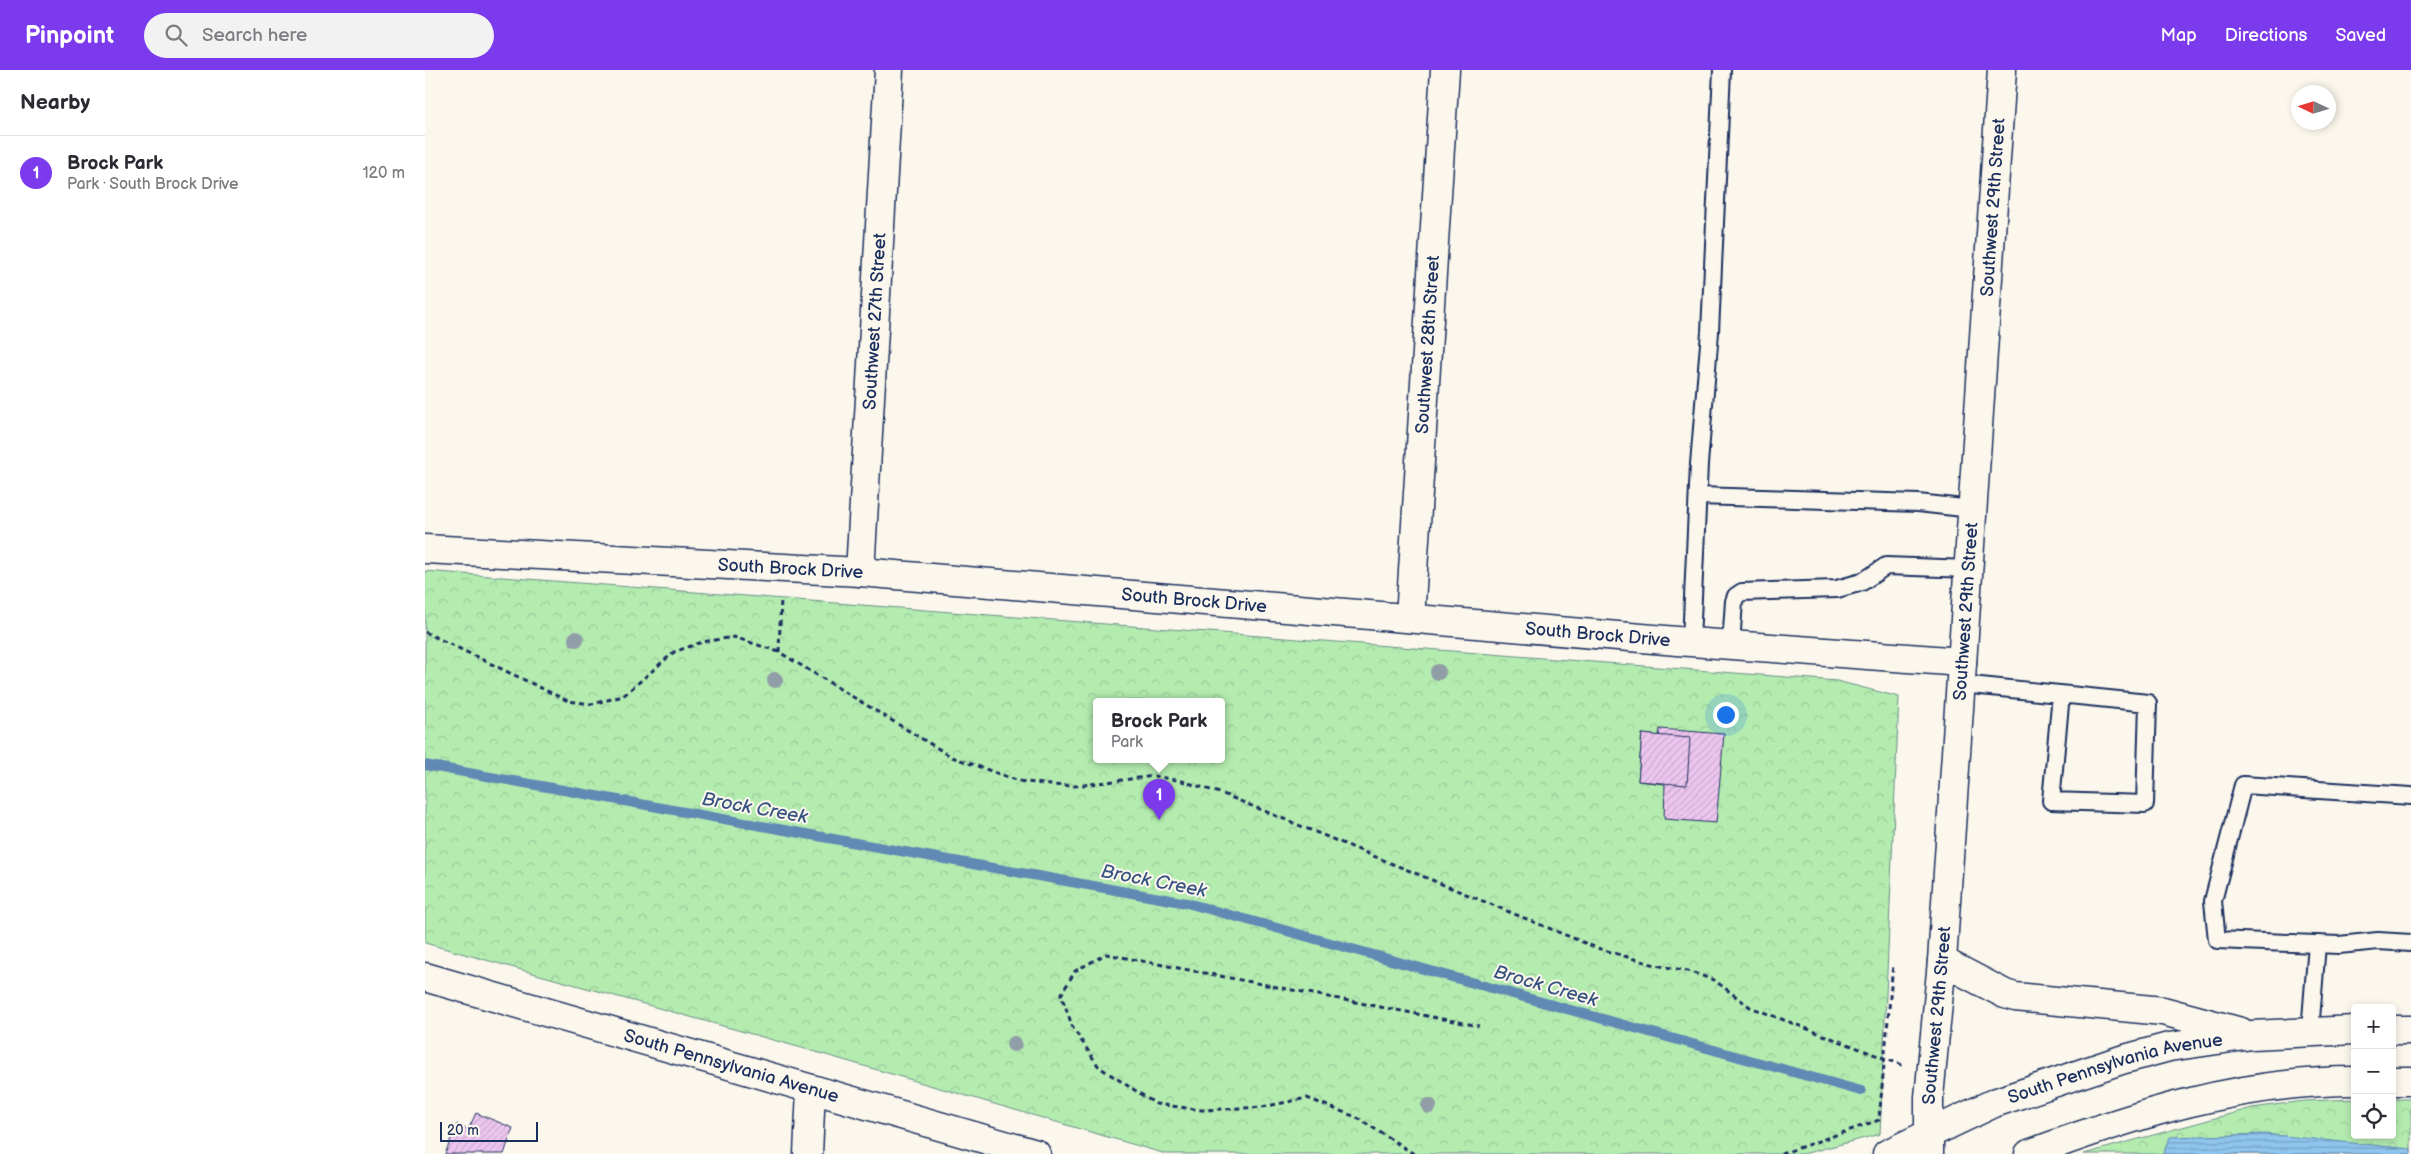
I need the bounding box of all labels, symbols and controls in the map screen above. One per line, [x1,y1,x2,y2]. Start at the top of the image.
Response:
search box [144,13,494,58]
text: Pinpoint [25,21,114,50]
icon: search [162,21,190,49]
text: Search here [202,24,307,47]
text: Map [2161,25,2197,46]
text: Directions [2225,25,2307,46]
text: Saved [2335,25,2386,46]
north arrow [2291,85,2336,130]
text: Nearby [20,90,90,115]
street label: Southwest 29th Street [1977,117,2010,297]
text: Brock Park [67,152,163,175]
text: 1 [33,164,39,183]
text: 120 m [362,164,405,183]
text: Park · South Brock Drive [67,175,239,194]
street label: Southwest 27th Street [859,232,891,411]
street label: Southwest 28th Street [1412,254,1444,435]
street label: Southwest 29th Street [1950,521,1983,701]
street label: South Brock Drive [717,554,864,583]
street label: South Brock Drive [1121,584,1268,617]
street label: South Brock Drive [1524,618,1672,651]
popup [1093,698,1225,763]
your location [1713,702,1739,728]
text: Brock Park [1111,710,1207,733]
text: Park [1111,733,1143,752]
pin: 1 [1143,779,1175,820]
water label: Brock Creek [700,788,810,829]
water label: Brock Creek [1099,860,1209,903]
street label: Southwest 29th Street [1919,925,1955,1104]
water label: Brock Creek [1491,961,1601,1012]
map controls [2351,1004,2396,1139]
button: + [2351,1004,2396,1049]
street label: South Pennsylvania Avenue [621,1025,841,1107]
street label: South Pennsylvania Avenue [2005,1029,2224,1109]
button: − [2351,1049,2396,1094]
button: locate [2351,1094,2396,1139]
scale bar [440,1119,537,1142]
text: 20 m [447,1122,479,1139]

